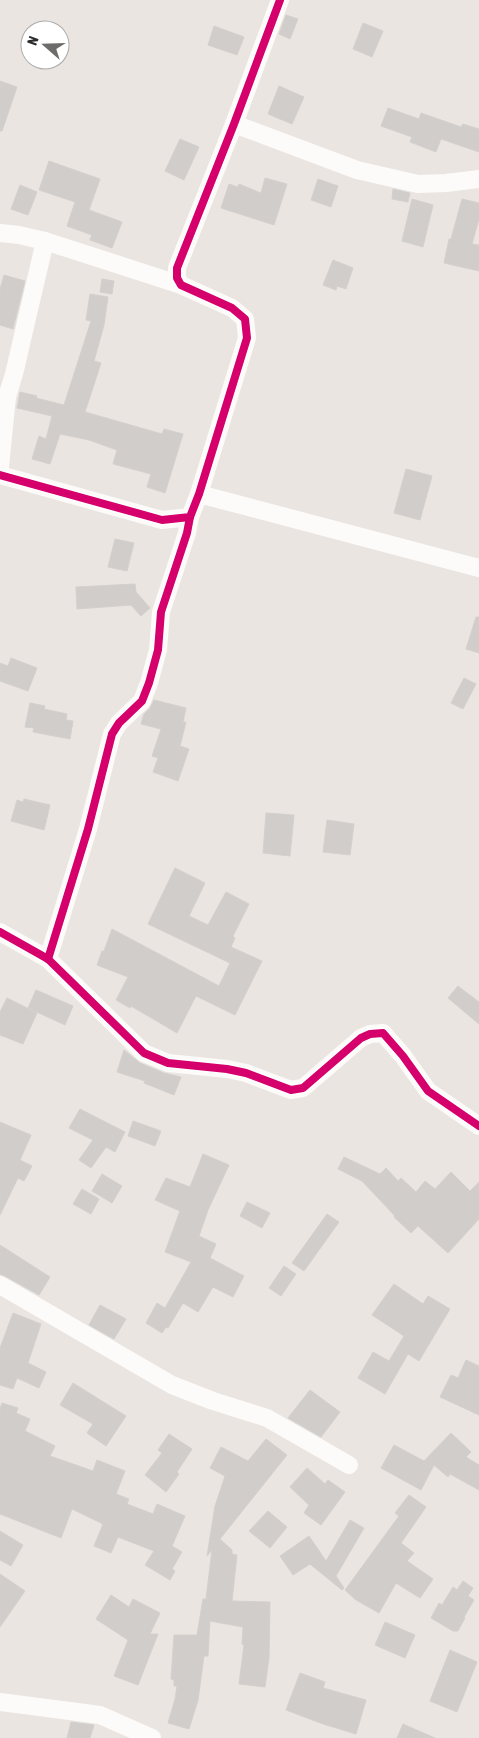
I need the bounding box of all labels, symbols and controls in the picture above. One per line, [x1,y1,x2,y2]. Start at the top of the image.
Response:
north arrow [20,20,70,70]
text: N [24,34,42,47]

